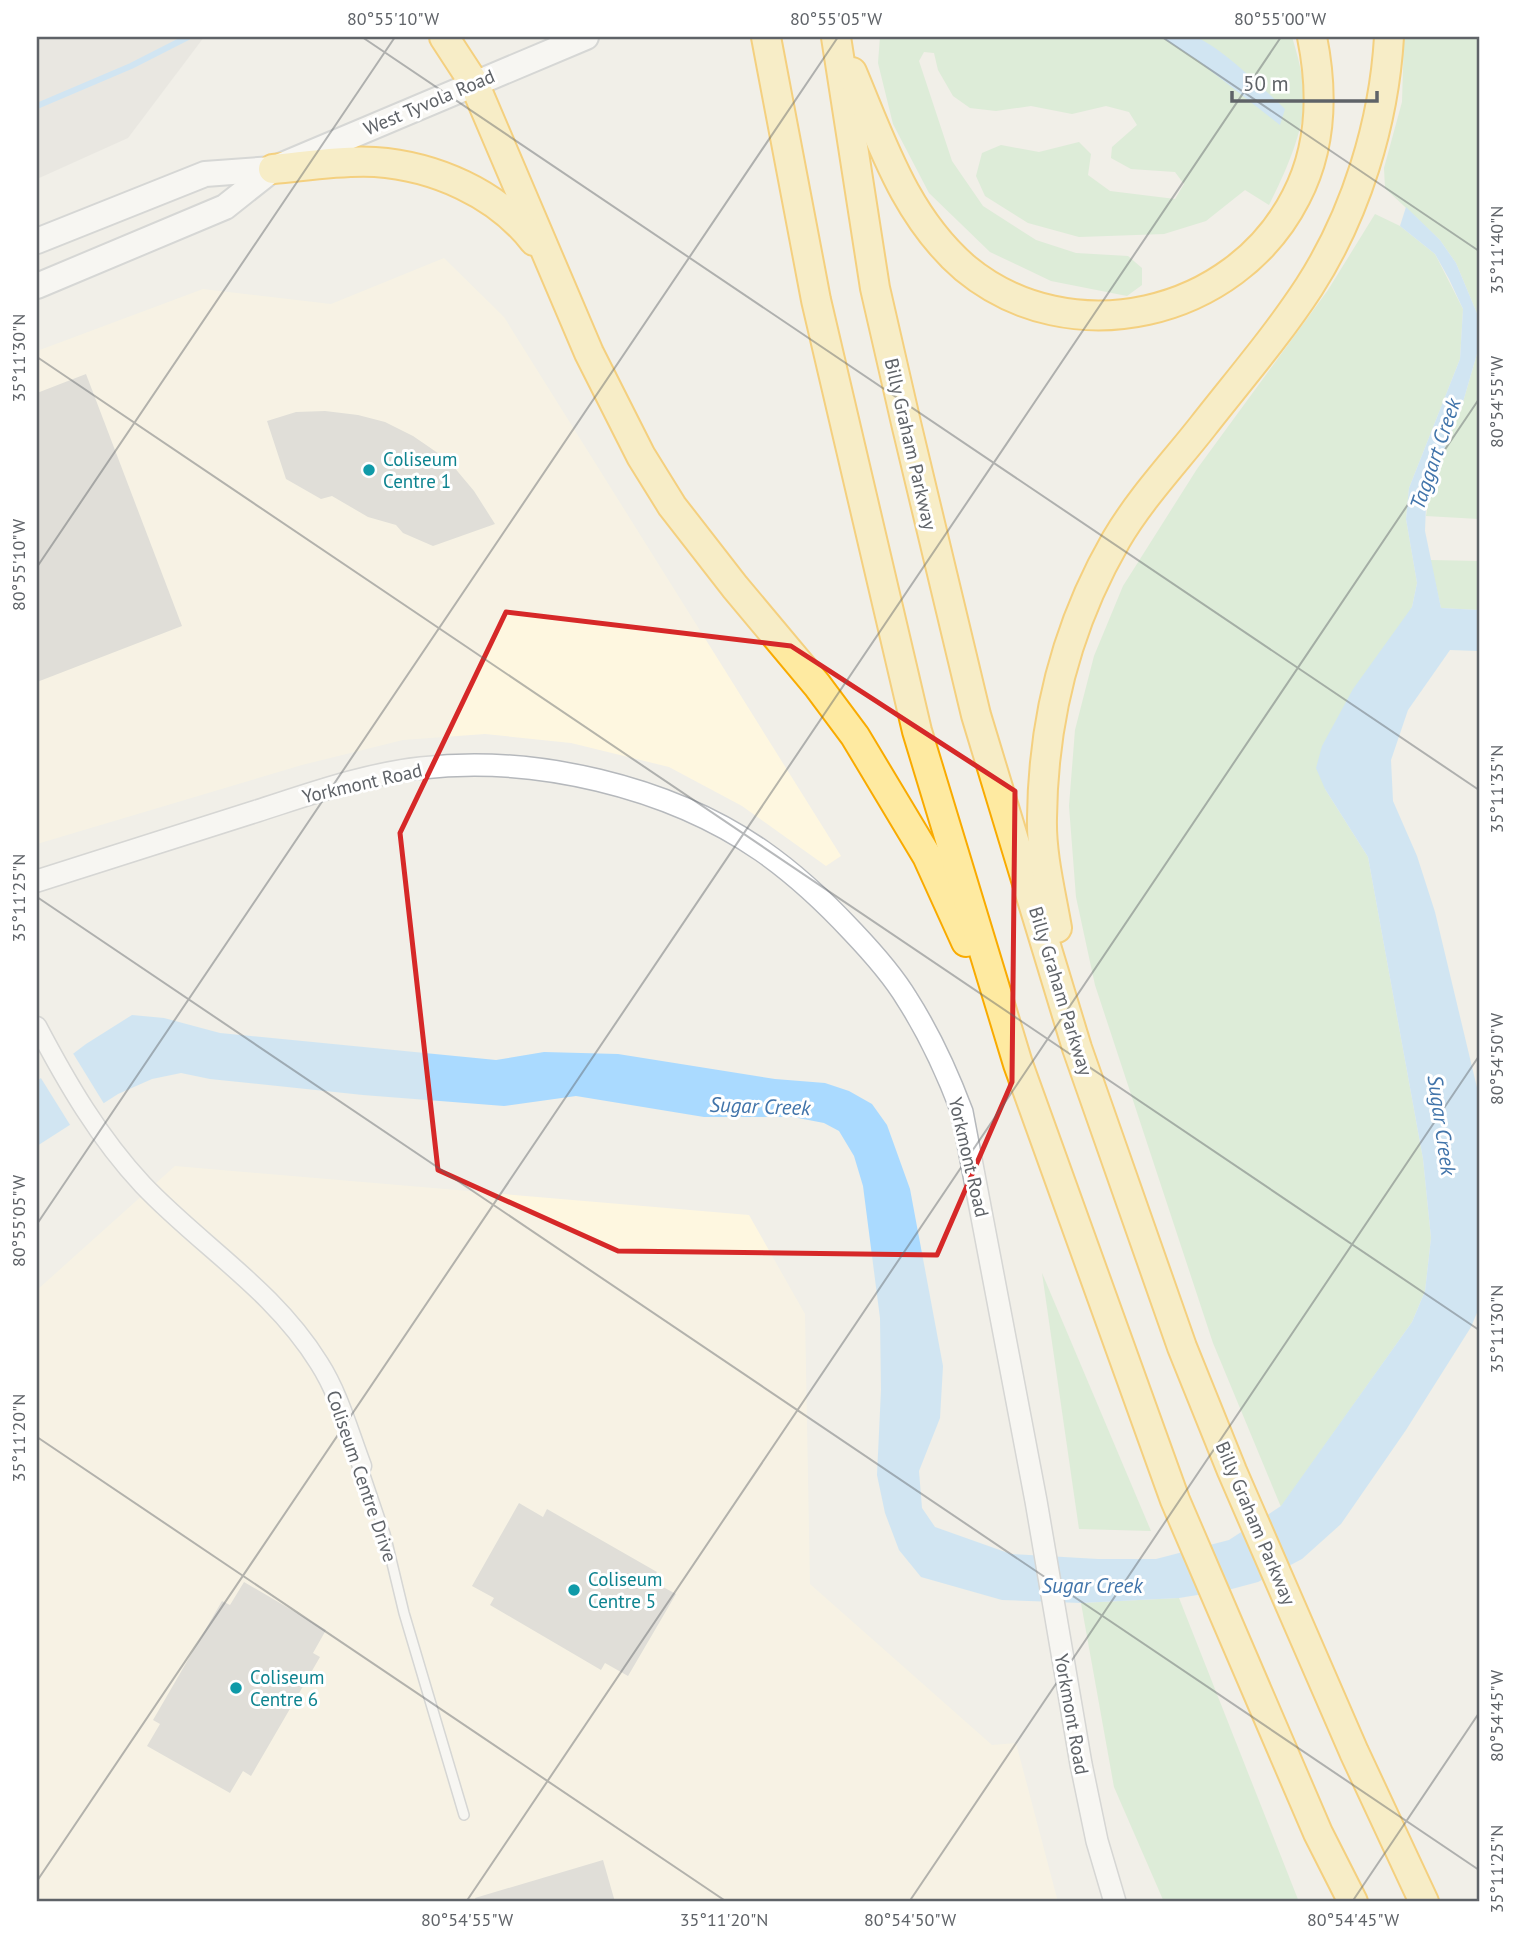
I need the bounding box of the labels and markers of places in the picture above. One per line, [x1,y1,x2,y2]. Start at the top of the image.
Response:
place label: Coliseum Centre 1 [383,447,457,493]
marker: Coliseum Centre 1 [361,462,377,478]
place label: Coliseum Centre 5 [588,1567,662,1613]
marker: Coliseum Centre 5 [566,1582,582,1598]
place label: Coliseum Centre 6 [250,1665,324,1711]
marker: Coliseum Centre 6 [228,1680,244,1696]

